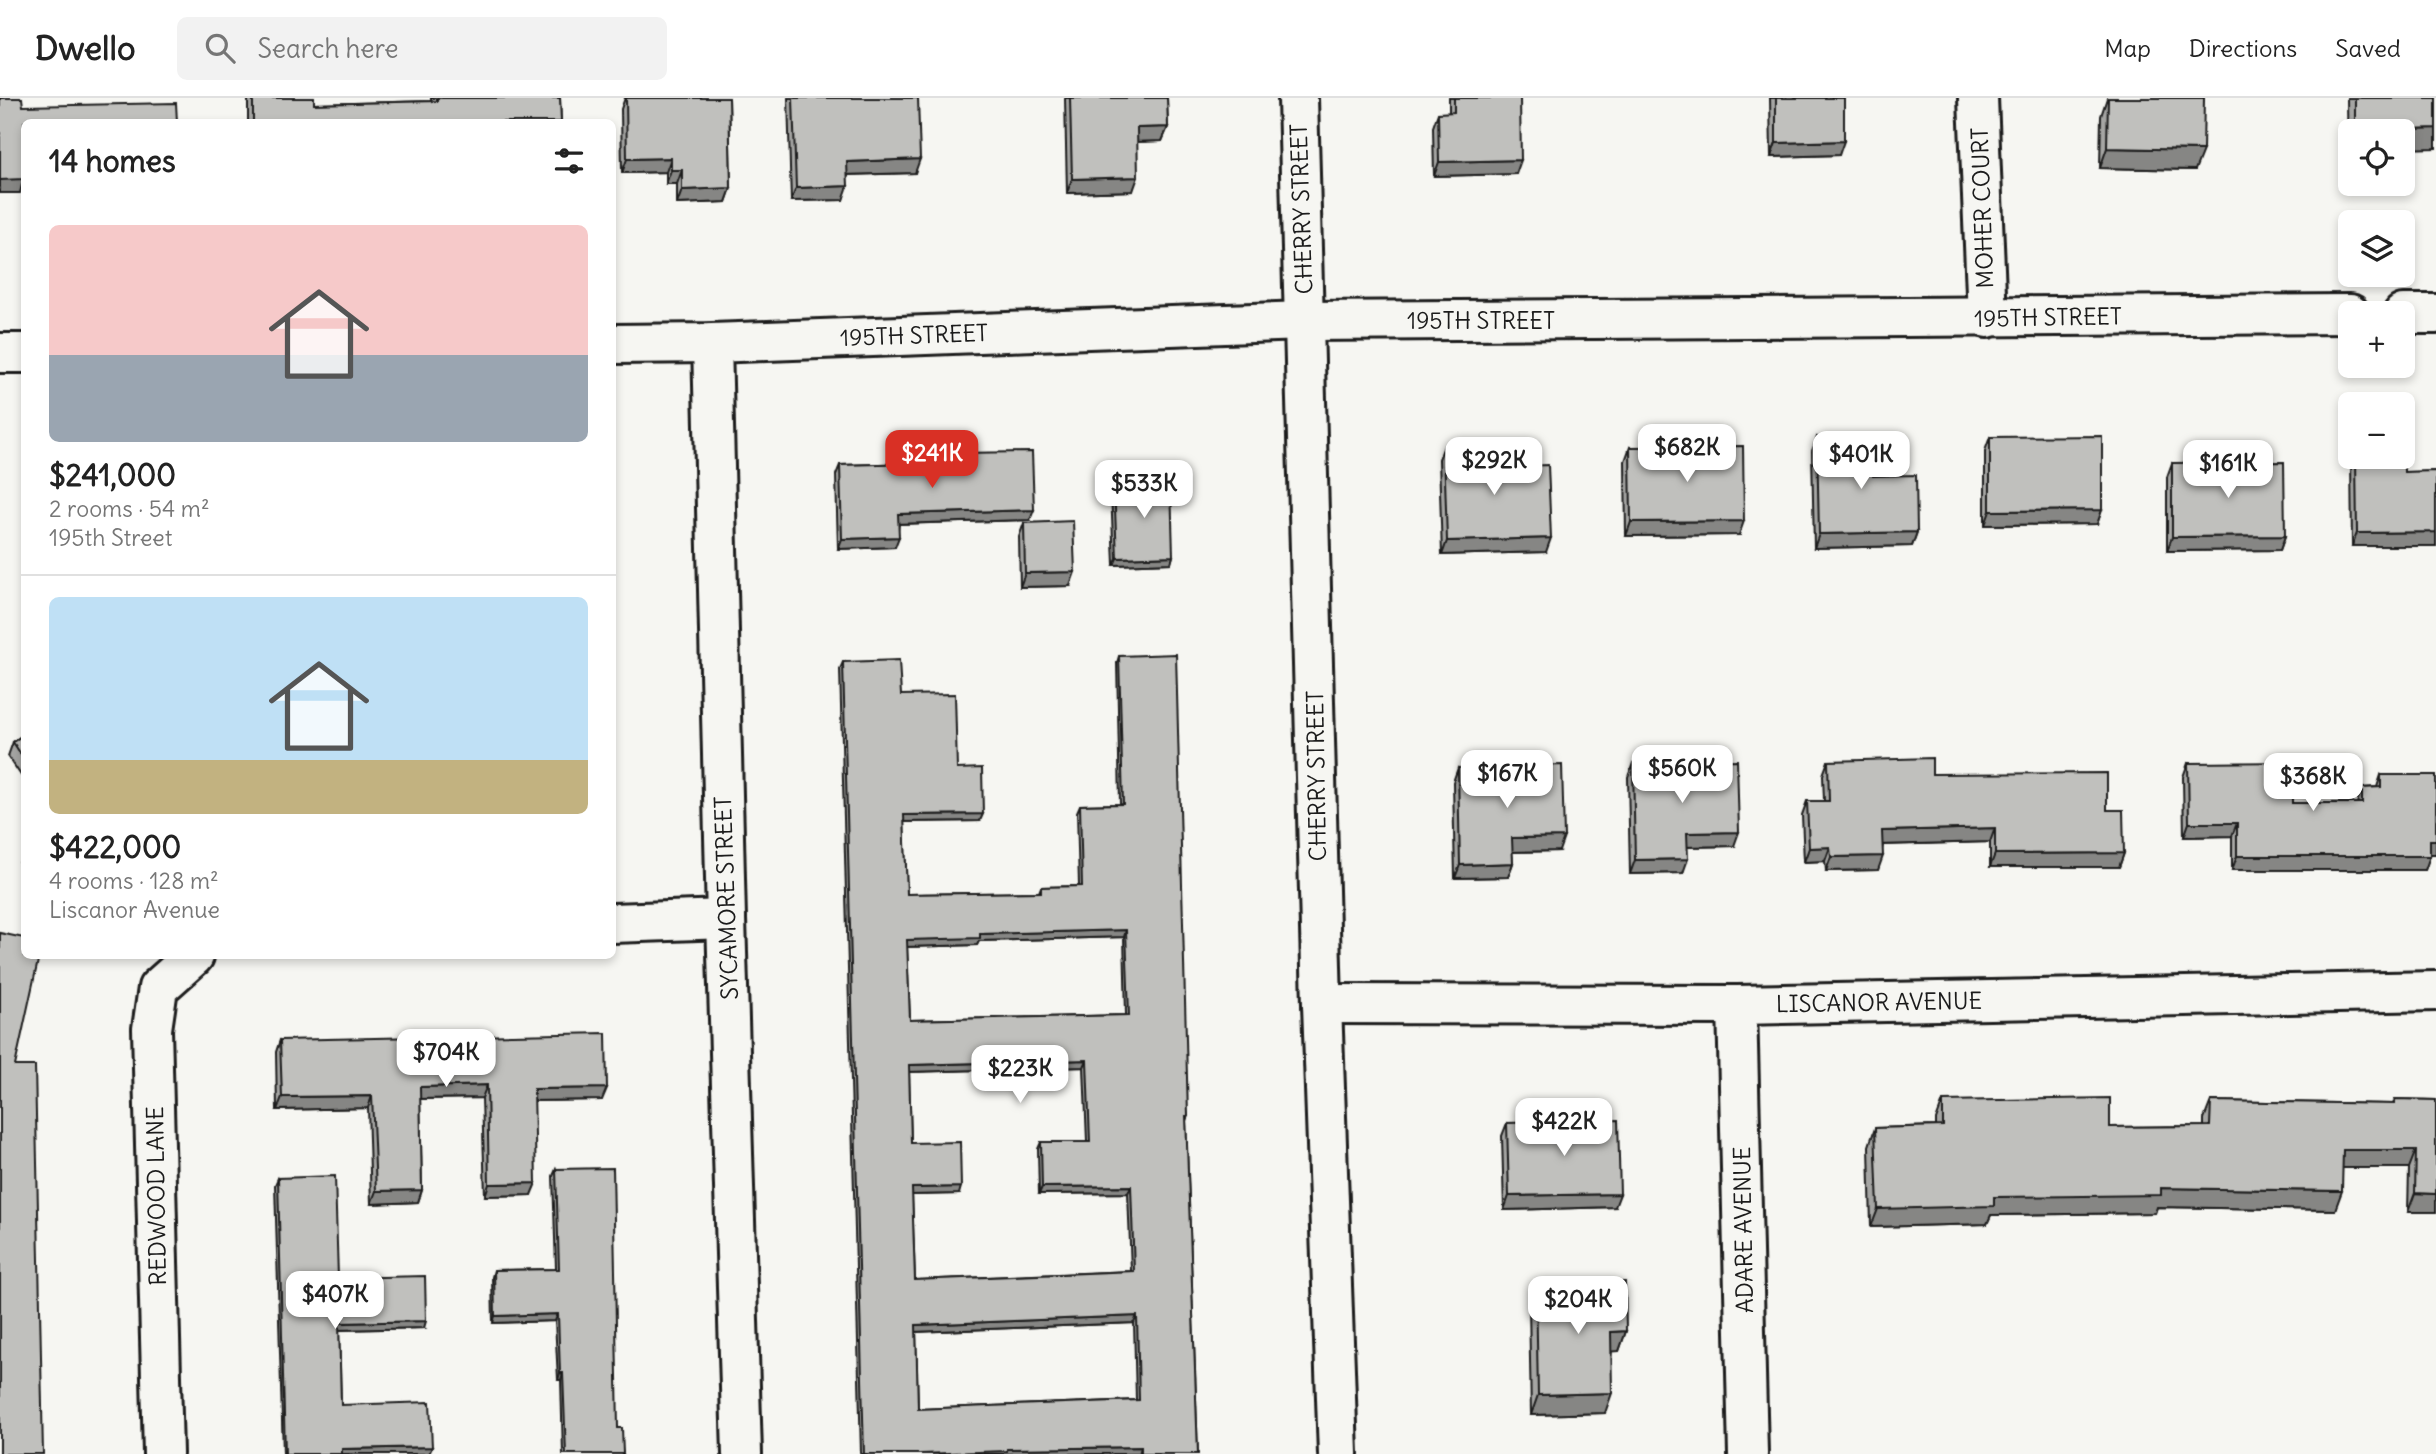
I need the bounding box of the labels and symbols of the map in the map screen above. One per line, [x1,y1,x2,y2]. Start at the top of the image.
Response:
street label: CHERRY STREET [1284,123,1318,295]
street label: MOHER COURT [1965,127,1999,289]
street label: 195TH STREET [1974,301,2122,333]
street label: 195TH STREET [1407,306,1555,335]
street label: 195TH STREET [840,318,988,352]
pin: $682K [1638,424,1736,484]
pin: $241K [883,430,981,490]
pin: $401K [1812,432,1910,491]
pin: $292K [1445,438,1543,497]
pin: $161K [2179,440,2277,500]
pin: $533K [1095,460,1193,520]
street label: CHERRY STREET [1300,690,1332,862]
pin: $560K [1633,746,1731,805]
pin: $167K [1458,750,1556,810]
pin: $368K [2264,754,2362,813]
street label: SYCAMORE STREET [708,796,744,1000]
street label: LISCANOR AVENUE [1776,986,1982,1018]
pin: $704K [397,1030,495,1089]
pin: $223K [971,1046,1069,1105]
pin: $422K [1515,1098,1613,1158]
street label: REDWOOD LANE [140,1106,172,1286]
street label: ADARE AVENUE [1727,1146,1759,1314]
pin: $407K [286,1272,384,1331]
pin: $204K [1529,1276,1627,1336]

